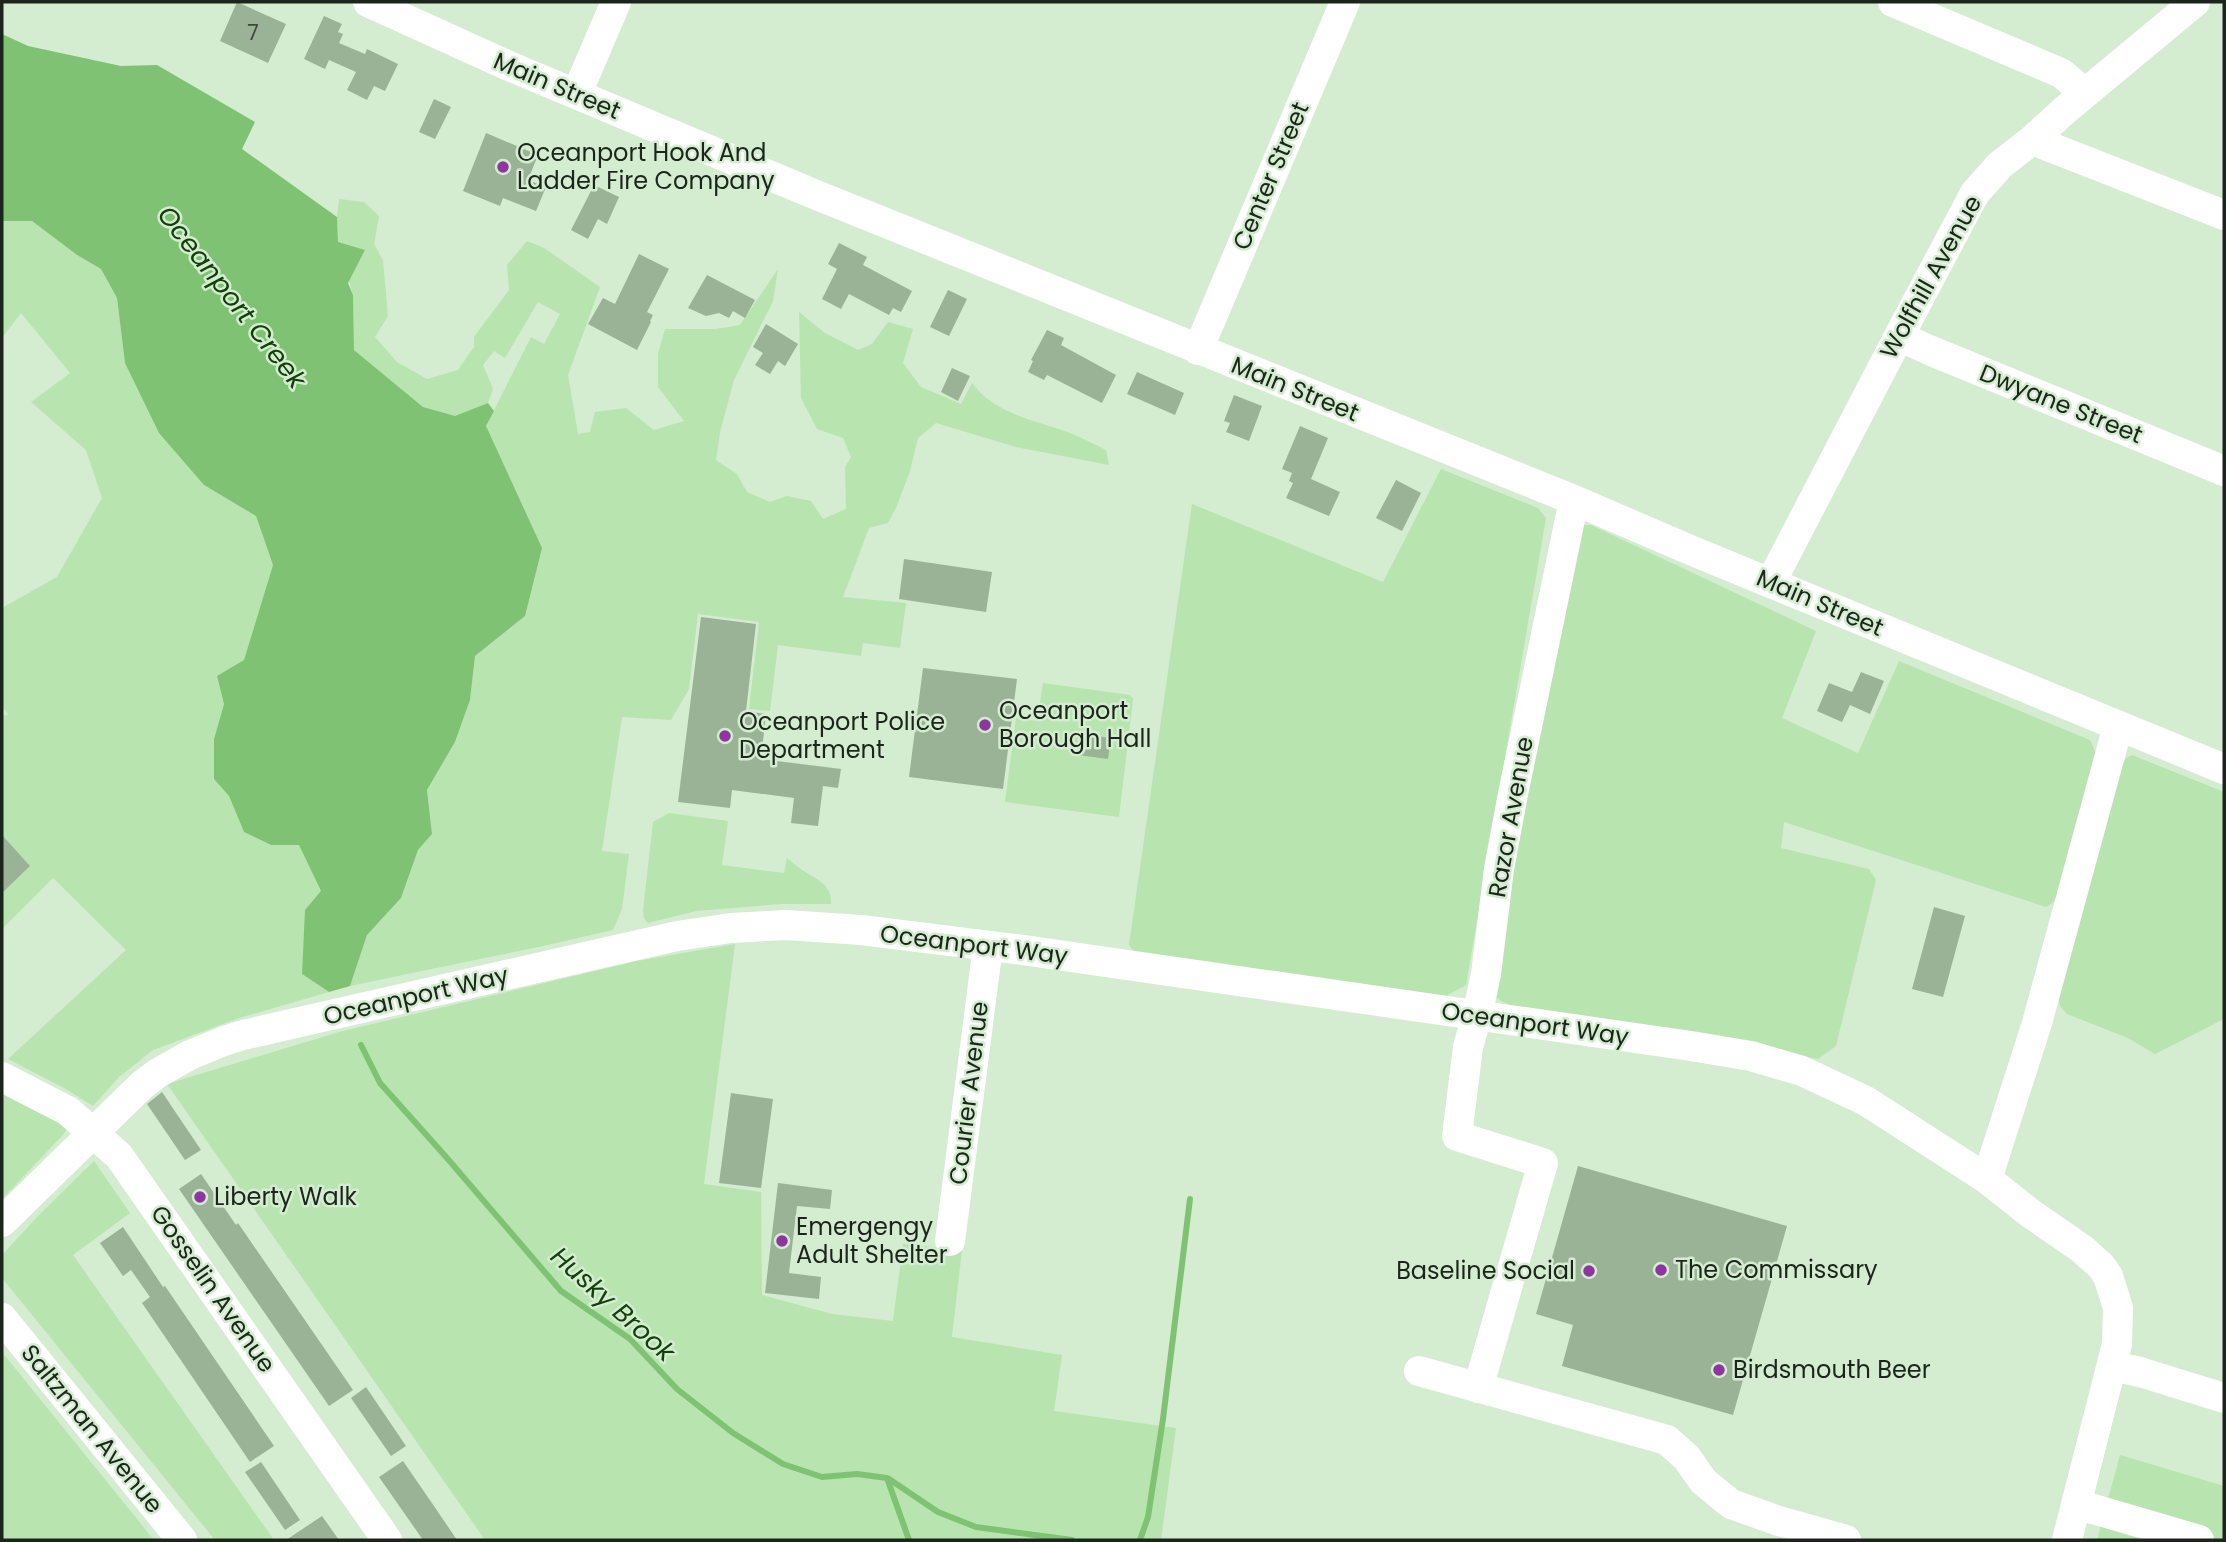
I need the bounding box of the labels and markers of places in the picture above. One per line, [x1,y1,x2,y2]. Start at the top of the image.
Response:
place label: Oceanport Hook And Ladder Fire Company [517,136,775,197]
marker: Oceanport Hook And Ladder Fire Company [495,159,511,175]
place label: Oceanport Borough Hall [999,694,1151,755]
place label: Oceanport Police Department [739,705,945,766]
marker: Oceanport Borough Hall [977,717,993,733]
marker: Oceanport Police Department [717,728,733,744]
place label: Liberty Walk [214,1180,358,1213]
marker: Liberty Walk [192,1189,208,1205]
place label: Emergengy Adult Shelter [796,1210,948,1271]
marker: Emergengy Adult Shelter [774,1233,790,1249]
place label: The Commissary [1675,1253,1878,1286]
place label: Baseline Social [1396,1254,1575,1287]
marker: The Commissary [1653,1262,1669,1278]
marker: Baseline Social [1581,1263,1597,1279]
place label: Birdsmouth Beer [1733,1353,1931,1386]
marker: Birdsmouth Beer [1711,1362,1727,1378]

